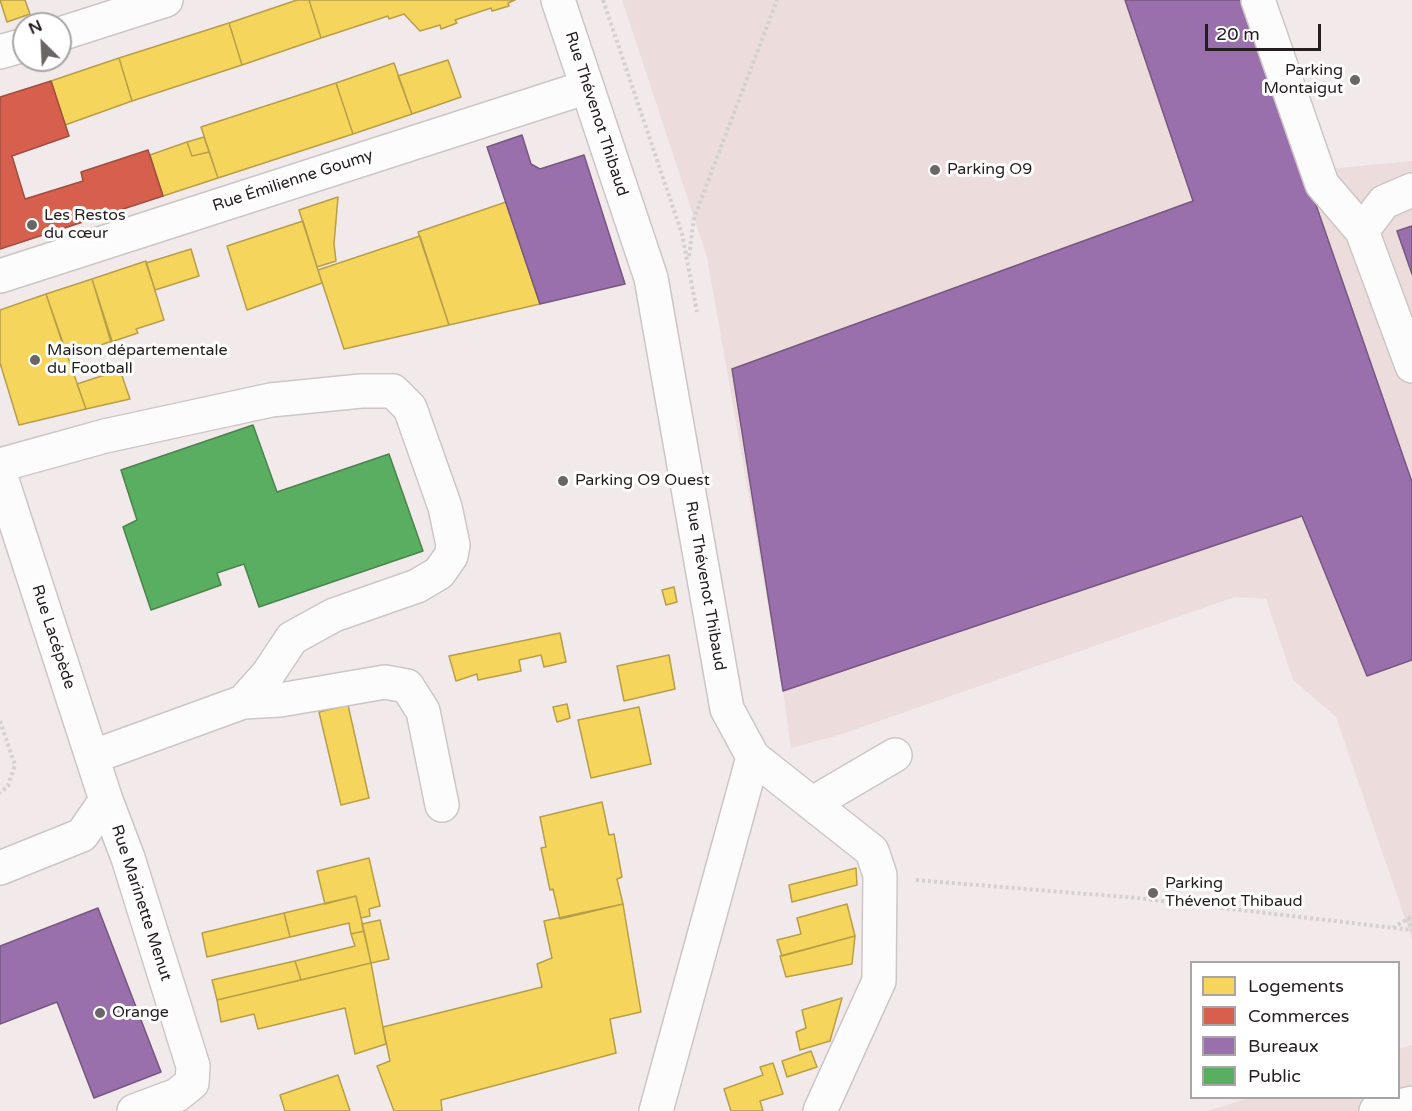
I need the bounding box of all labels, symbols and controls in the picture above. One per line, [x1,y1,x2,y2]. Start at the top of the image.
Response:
north arrow [12,12,72,72]
scale bar [1208,12,1324,50]
text: N [26,16,45,39]
text: 20 m [1216,23,1260,45]
street label: Rue Thévenot Thibaud [560,29,632,199]
place label: Parking Montaigut [1263,61,1343,99]
marker: Parking Montaigut [1348,73,1362,87]
street label: Rue Émilienne Goumy [210,146,376,216]
place label: Parking O9 [947,160,1032,180]
marker: Parking O9 [928,163,942,177]
place label: Les Restos du cœur [44,206,126,244]
marker: Les Restos du cœur [25,218,39,232]
place label: Maison départementale du Football [47,341,228,379]
marker: Maison départementale du Football [28,353,42,367]
place label: Parking O9 Ouest [575,471,710,491]
marker: Parking O9 Ouest [556,474,570,488]
street label: Rue Thévenot Thibaud [681,500,729,672]
street label: Rue Lacépède [27,582,79,692]
street label: Rue Marinette Menut [107,823,175,983]
place label: Parking Thévenot Thibaud [1165,874,1303,912]
marker: Parking Thévenot Thibaud [1146,886,1160,900]
legend [1190,961,1400,1099]
text: Logements [1248,975,1344,997]
place label: Orange [112,1003,169,1023]
text: Commerces [1248,1005,1349,1027]
marker: Orange [93,1006,107,1020]
text: Bureaux [1248,1035,1319,1057]
text: Public [1248,1065,1301,1087]

